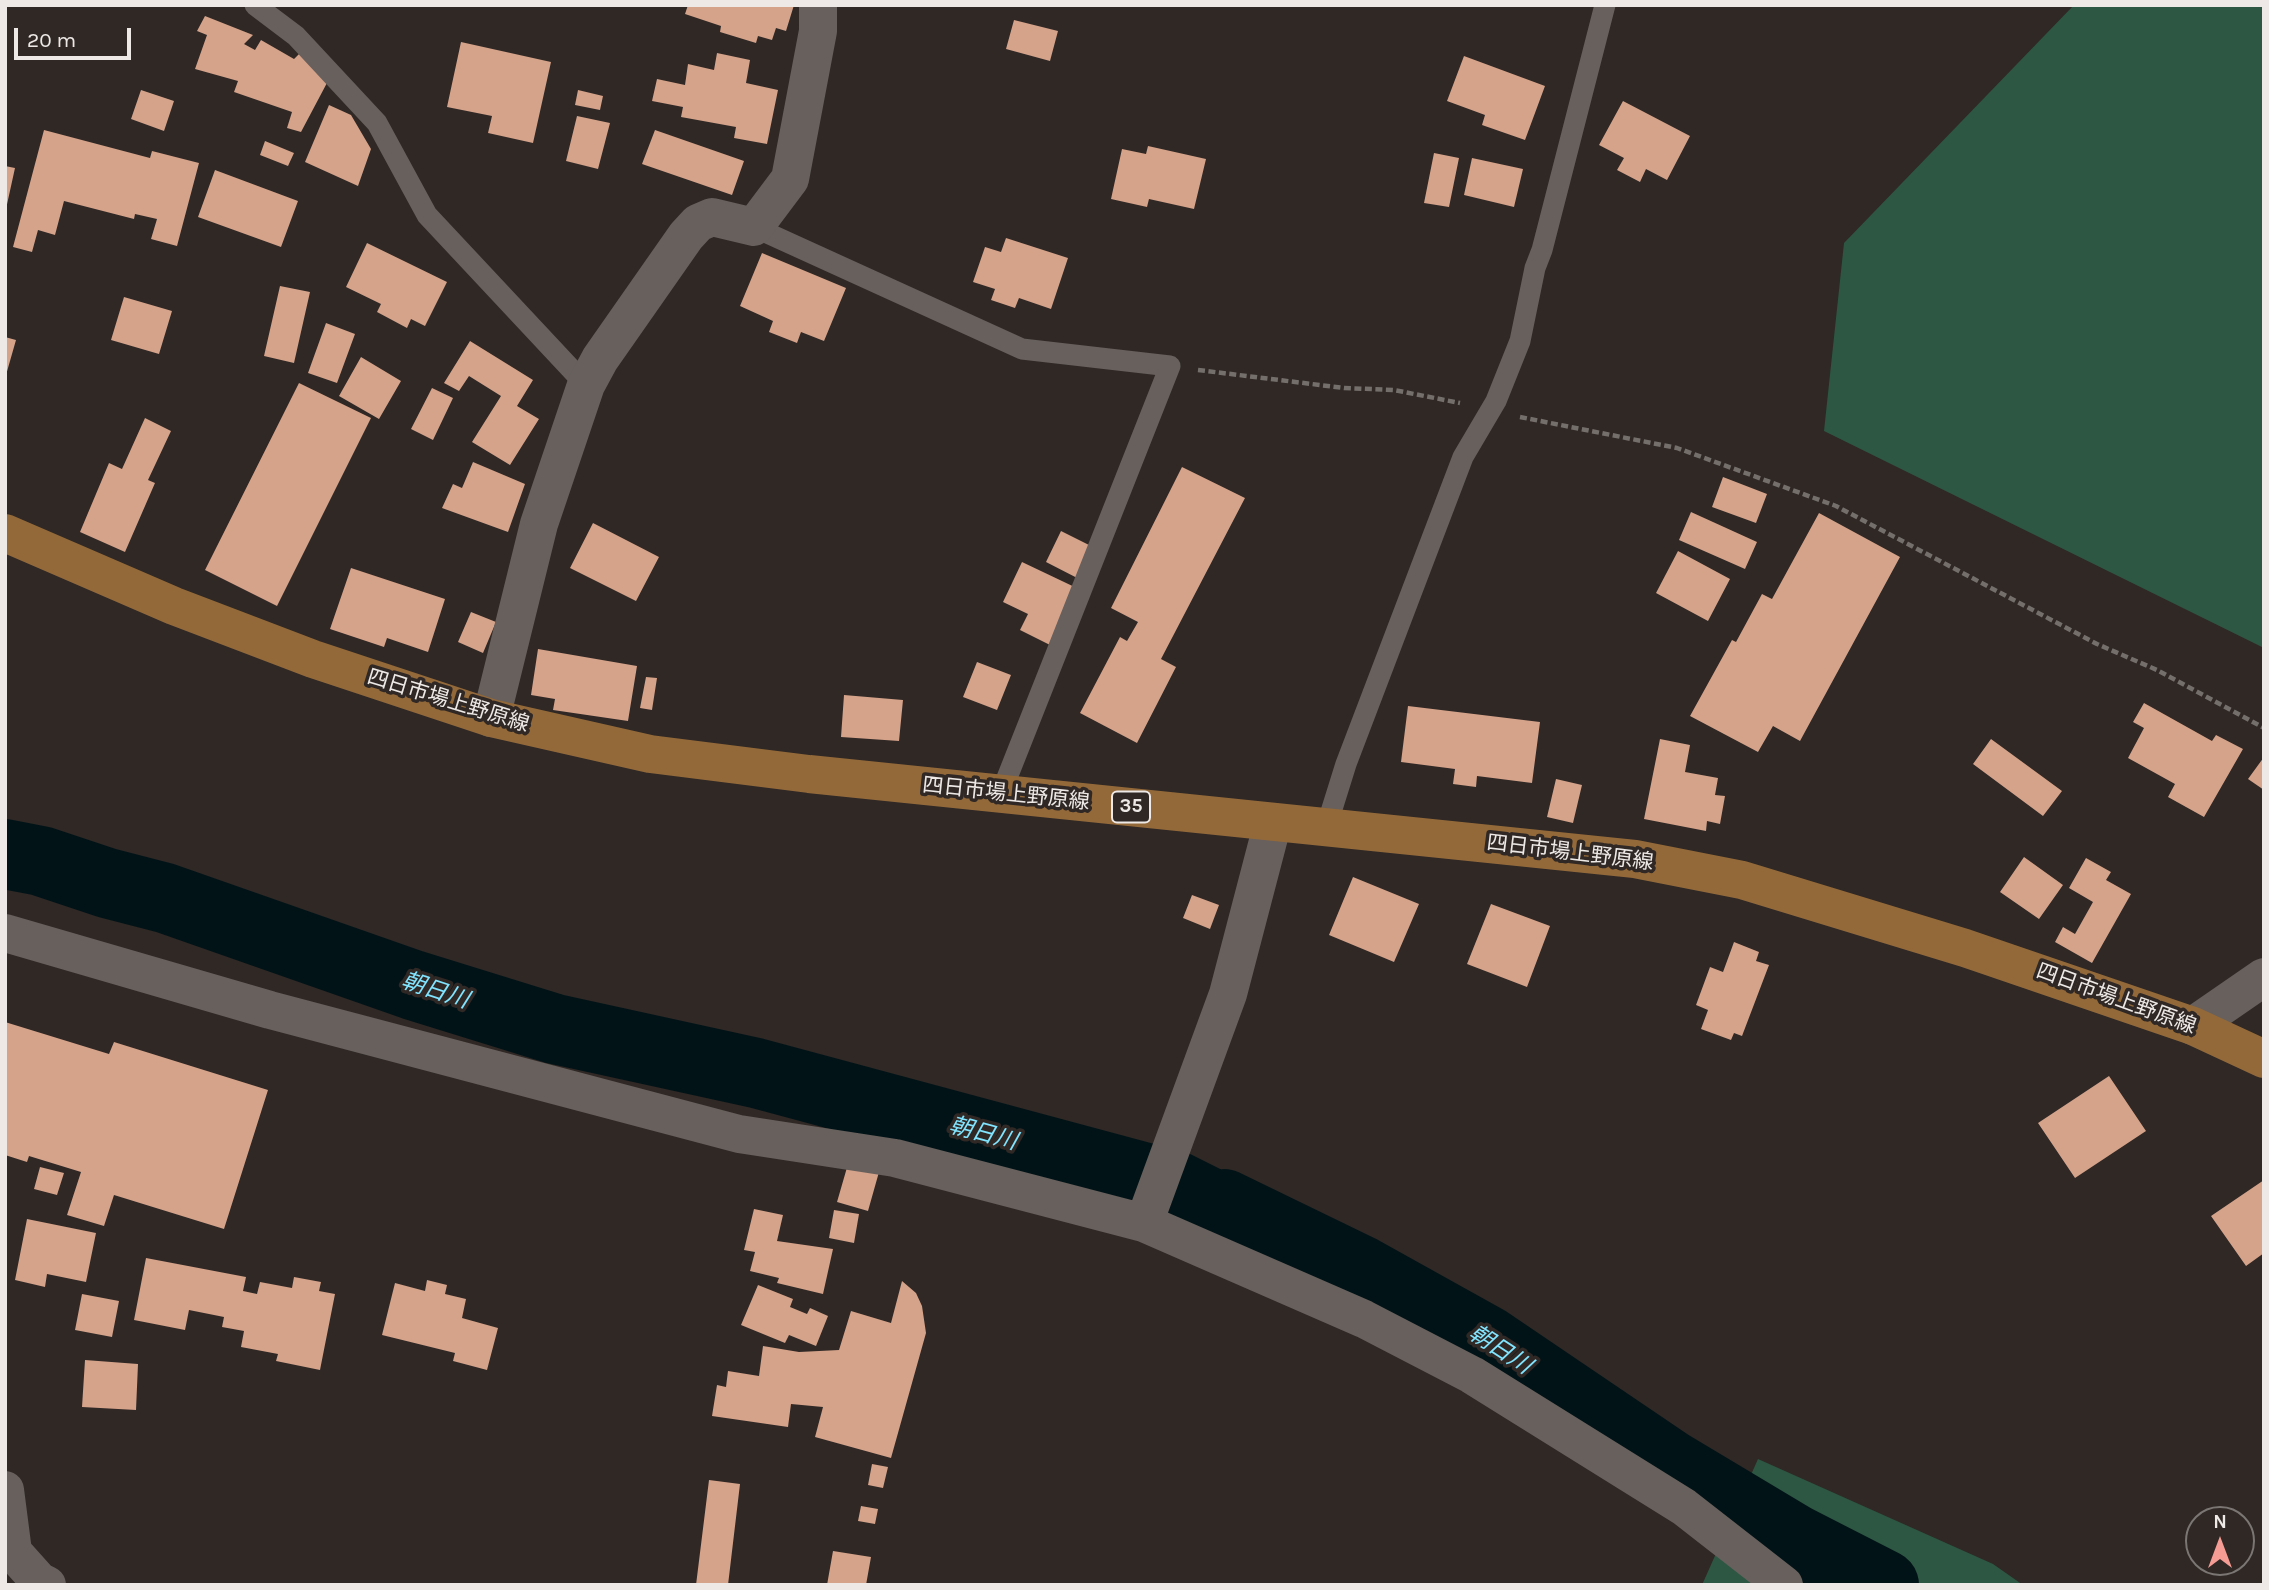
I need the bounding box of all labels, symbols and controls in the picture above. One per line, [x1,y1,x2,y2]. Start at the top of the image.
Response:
scale bar [18,14,135,58]
text: 20 m [27,28,76,52]
street label: 四日市場上野原線 [364,664,532,738]
street label: 四日市場上野原線 [921,773,1091,815]
road number: 35 [1112,792,1150,822]
street label: 四日市場上野原線 [1485,830,1655,876]
street label: 四日市場上野原線 [2033,958,2199,1040]
water label: 朝日川 [398,967,472,1015]
water label: 朝日川 [946,1112,1020,1156]
water label: 朝日川 [1464,1320,1536,1380]
north arrow [2185,1506,2255,1576]
text: N [2213,1511,2227,1533]

